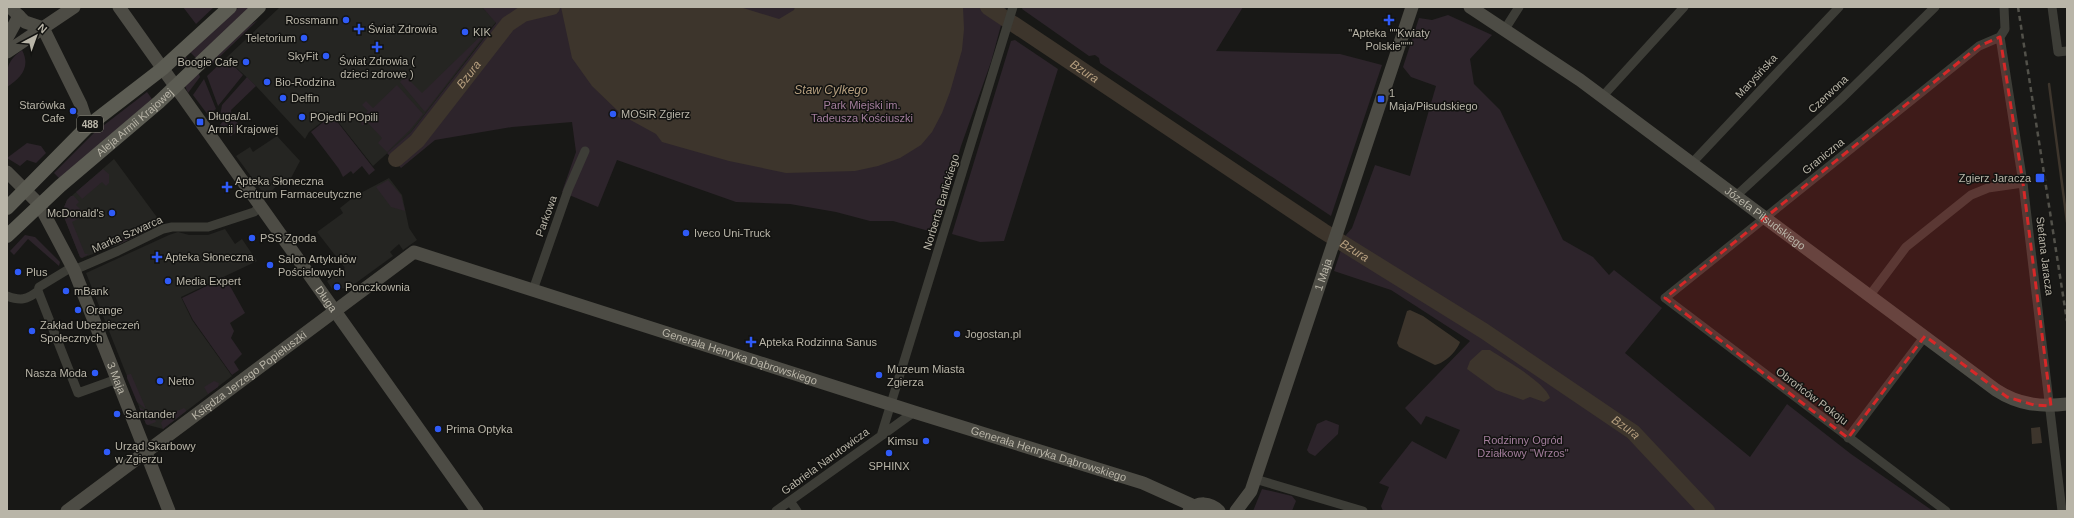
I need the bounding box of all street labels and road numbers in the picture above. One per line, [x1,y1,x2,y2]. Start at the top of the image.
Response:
street label: Marysińska [1733,51,1780,100]
street label: Czerwona [1806,72,1851,115]
street label: Aleja Armii Krajowej [94,86,175,159]
road number: 488 [77,116,103,132]
street label: Graniczna [1800,135,1847,176]
street label: Norberta Barlickiego [921,153,961,251]
street label: Józefa Piłsudskiego [1723,184,1808,252]
street label: Parkowa [533,193,559,238]
street label: Marka Szwarca [90,213,165,255]
street label: Stefana Jaracza [2034,216,2056,297]
street label: 1 Maja [1312,256,1334,292]
street label: Długa [313,284,340,315]
street label: Generała Henryka Dąbrowskiego [661,326,819,387]
street label: Księdza Jerzego Popiełuszki [189,328,309,422]
street label: 3 Maja [105,360,129,396]
street label: Obrońców Pokoju [1774,365,1850,427]
street label: Generała Henryka Dąbrowskiego [969,424,1128,484]
street label: Gabriela Narutowicza [779,425,872,497]

